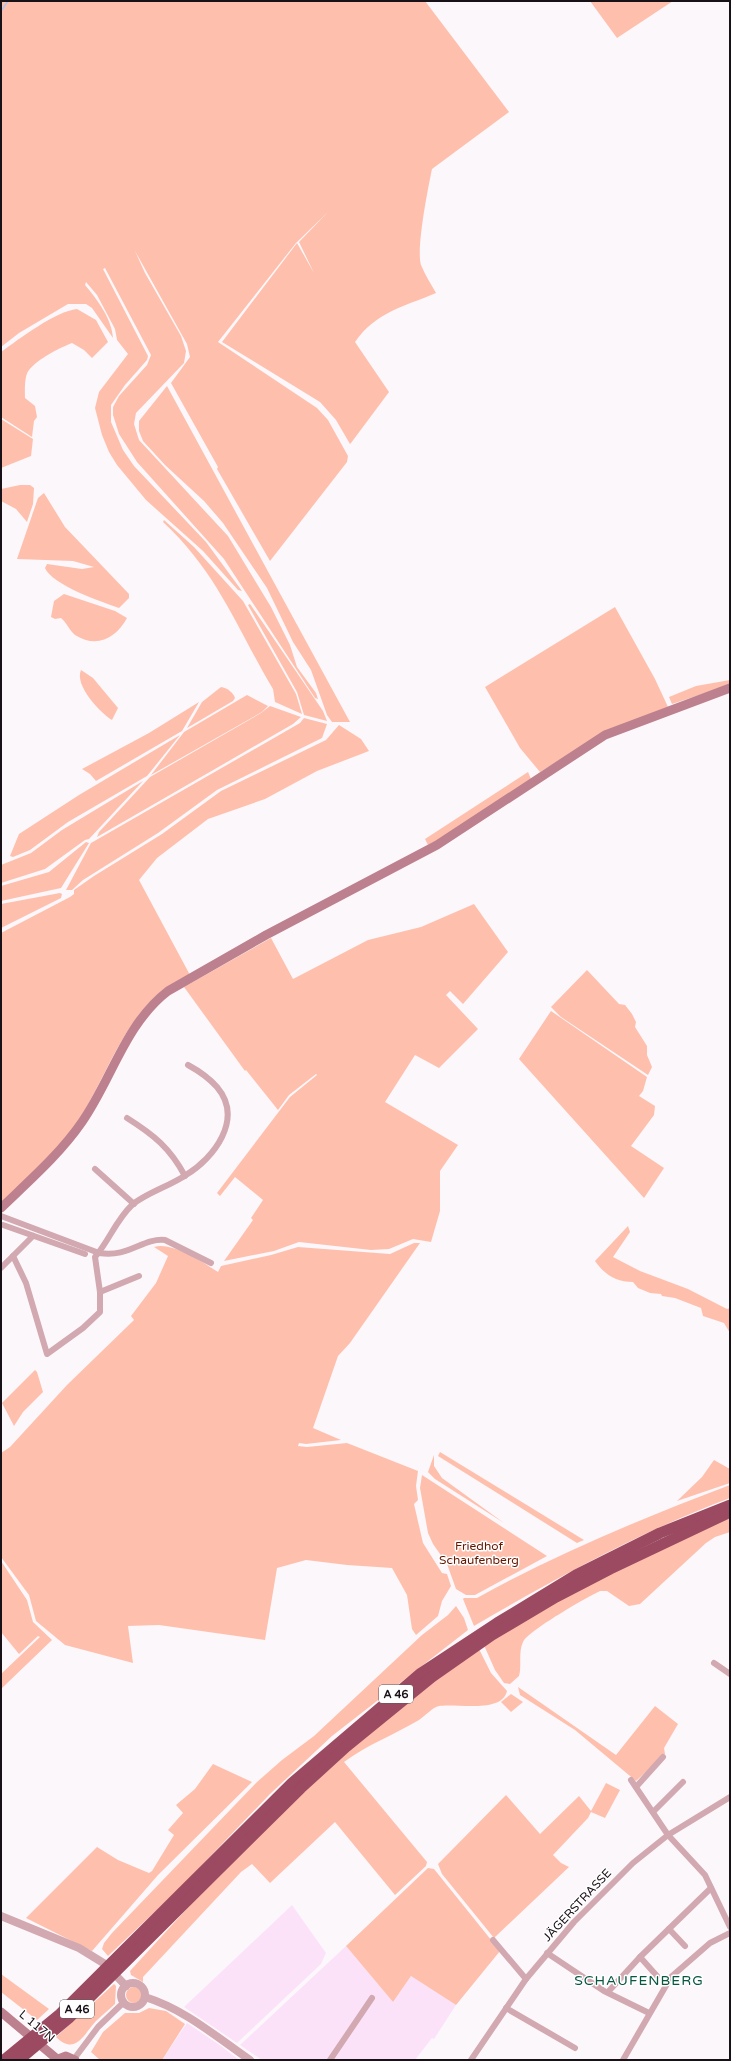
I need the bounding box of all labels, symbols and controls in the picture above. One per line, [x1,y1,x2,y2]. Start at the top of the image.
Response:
park label: Friedhof Schaufenberg [439,1539,519,1567]
road number: A 46 [379,1685,413,1703]
street label: JÄGERSTRASSE [540,1866,614,1944]
district label: SCHAUFENBERG [574,1972,704,1989]
road number: A 46 [60,2000,94,2018]
street label: L 117N [16,2007,58,2045]

